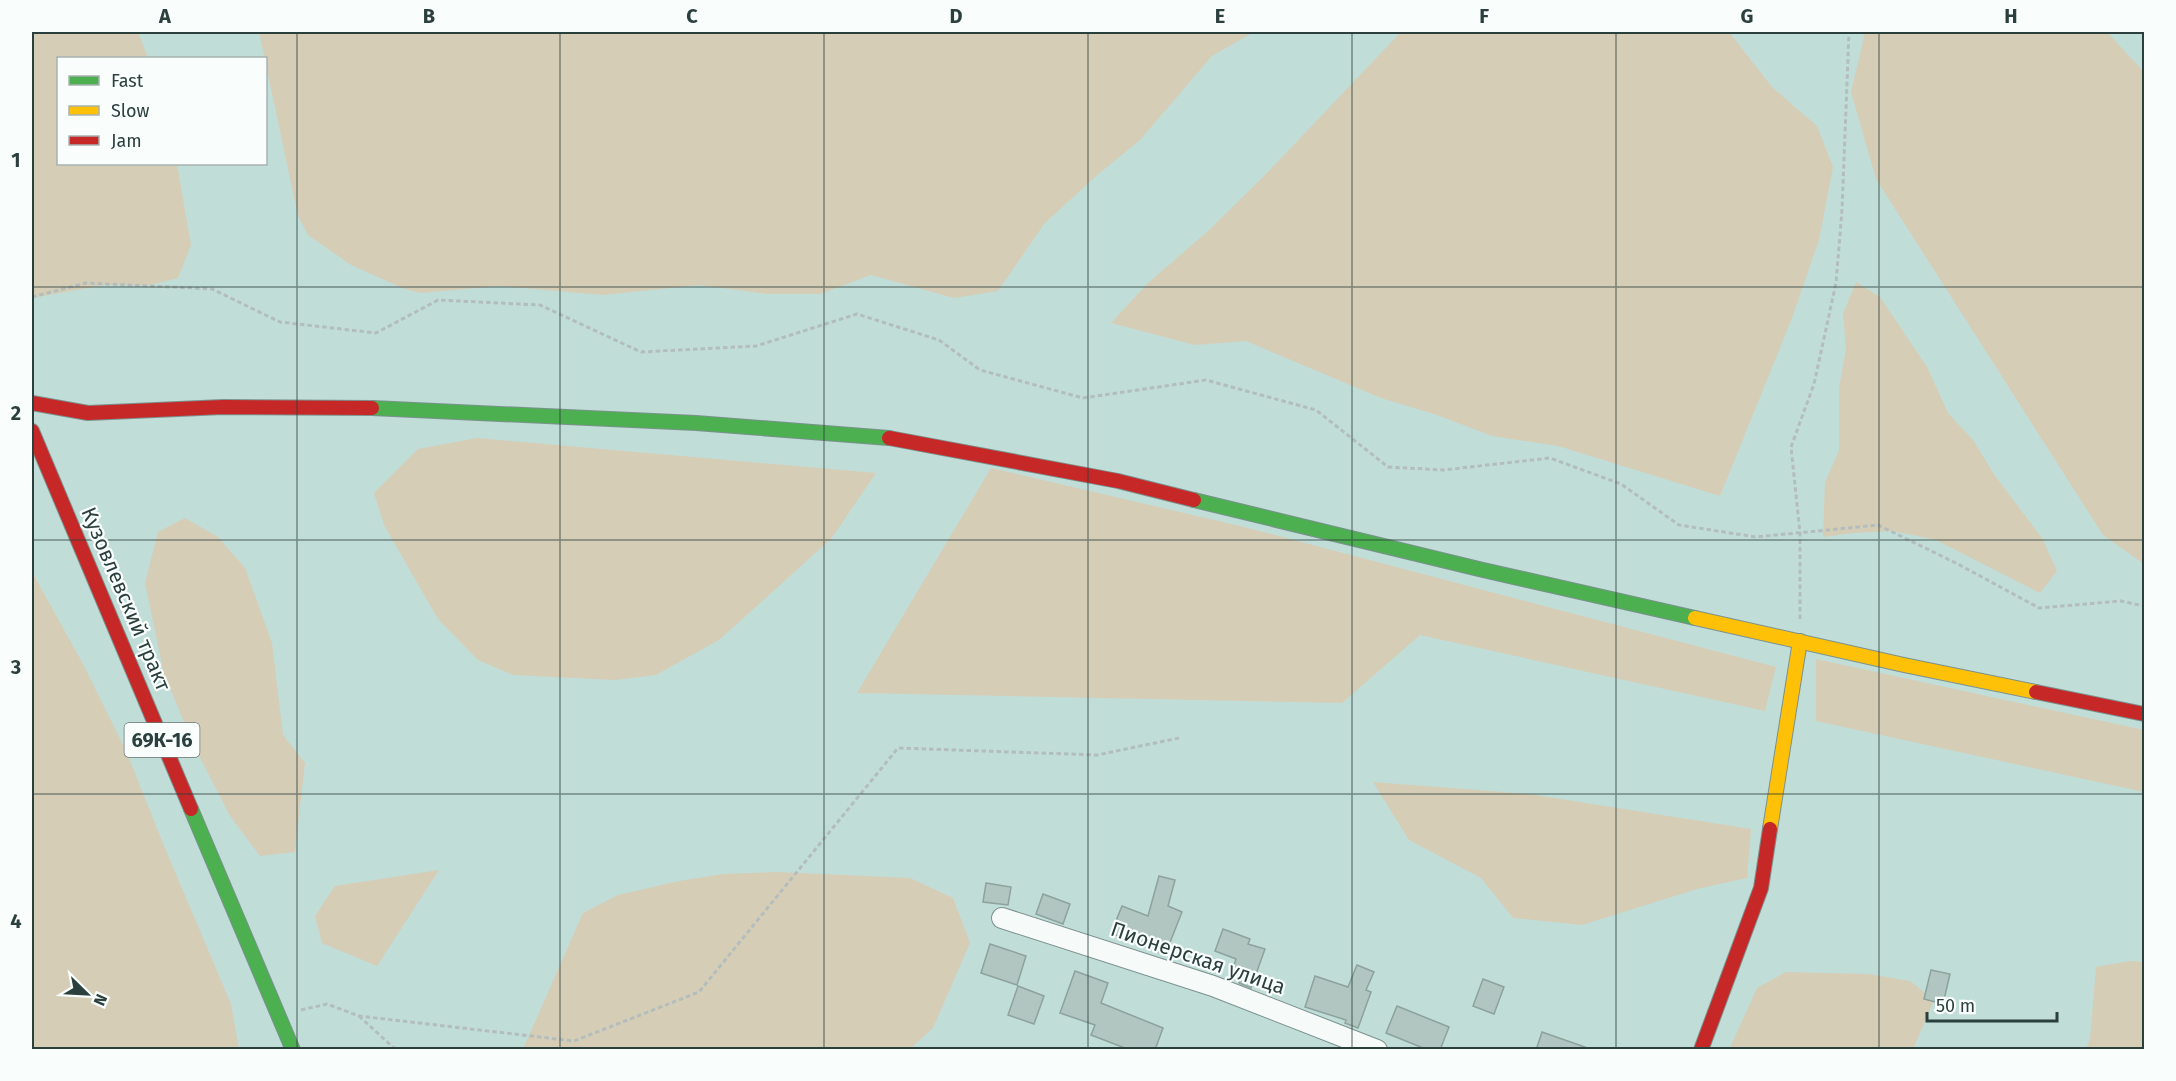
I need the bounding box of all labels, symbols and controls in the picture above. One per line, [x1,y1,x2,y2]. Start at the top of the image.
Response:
text: A [158,4,172,28]
text: B [423,4,435,28]
text: C [686,4,698,28]
text: D [949,4,963,28]
text: E [1215,4,1225,28]
text: F [1479,4,1489,28]
text: G [1741,4,1753,28]
text: H [2004,4,2018,28]
legend [57,57,267,165]
text: Fast [111,70,144,92]
text: Slow [111,100,150,122]
text: Jam [111,130,142,152]
text: 1 [11,148,21,172]
text: 2 [11,401,21,425]
street label: Кузовлевский тракт [76,503,177,695]
text: 3 [10,655,21,679]
road number: 69К-16 [124,723,200,757]
text: 4 [10,909,22,933]
street label: Пионерская улица [1107,916,1289,1000]
north arrow [57,964,117,1024]
scale bar [1927,985,2058,1023]
text: N [89,991,111,1009]
text: 50 m [1936,995,1975,1017]

